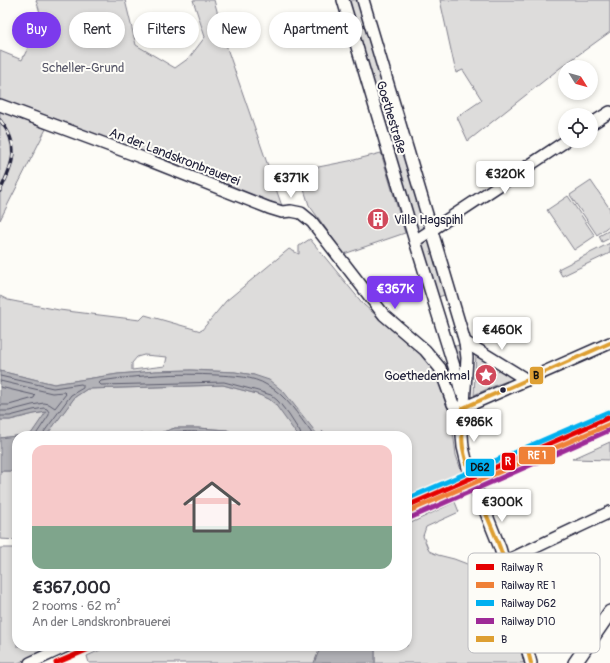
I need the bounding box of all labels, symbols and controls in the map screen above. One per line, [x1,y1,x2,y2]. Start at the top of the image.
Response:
chip: Buy [12,12,61,48]
chip: Rent [69,12,125,48]
chip: Filters [133,12,199,48]
chip: New [207,12,261,48]
chip: Apartment [269,12,362,48]
park label: Scheller-Grund [42,60,125,76]
north arrow [558,60,598,100]
map controls [558,60,598,148]
street label: Goethestraße [372,79,410,156]
button: locate [558,108,598,148]
street label: An der Landskronbrauerei [107,125,242,189]
pin: €320K [477,161,533,195]
pin: €371K [263,165,319,199]
text: €320K [485,166,525,182]
text: €371K [273,170,309,186]
building icon: Villa Hagspihl [365,206,391,232]
place label: Villa Hagspihl [394,212,463,228]
pin: €367K [367,276,423,310]
text: €367K [376,281,414,297]
pin: €460K [474,317,530,351]
text: €460K [482,322,522,338]
place icon: Goethedenkmal [473,362,499,388]
line badge: B [529,366,544,385]
place label: Goethedenkmal [384,368,470,384]
text: B [533,369,539,382]
unlabelled marker [498,385,508,395]
pin: €986K [446,409,502,443]
text: €986K [455,414,493,430]
line badge: RE 1 [518,446,556,465]
text: RE 1 [528,449,546,462]
line badge: R [501,452,516,471]
text: R [505,455,512,468]
line badge: D62 [465,458,495,477]
text: D62 [470,461,490,474]
icon: home [176,471,248,543]
pin: €300K [474,489,530,523]
text: €300K [481,494,523,510]
legend [468,553,600,653]
text: Railway R [501,561,543,574]
text: €367,000 [32,577,111,598]
text: Railway RE 1 [501,579,555,592]
text: Railway D62 [501,597,556,610]
text: 2 rooms · 62 m² [32,598,121,614]
text: An der Landskronbrauerei [32,614,170,630]
text: Railway D10 [501,615,555,628]
text: B [501,633,507,646]

